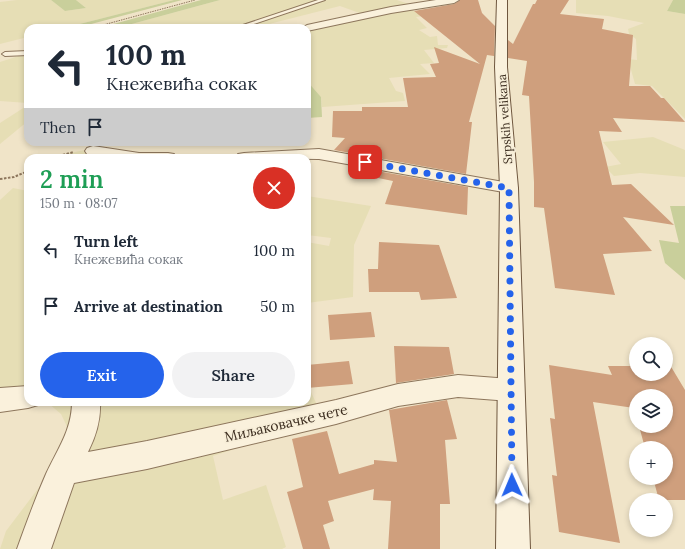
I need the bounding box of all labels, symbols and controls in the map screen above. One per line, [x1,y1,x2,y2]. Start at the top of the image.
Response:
text: 100 m [106,37,186,73]
icon: left [40,40,92,92]
text: Кнежевића сокак [106,72,257,95]
street label: Srpskih velikana [494,74,515,164]
icon: arrive [84,116,106,138]
text: Then [40,118,76,137]
pin [348,145,382,179]
icon: arrive [354,151,376,173]
text: 2 min [40,164,104,195]
button: close [253,167,295,209]
text: 150 m · 08:07 [40,195,117,212]
text: Turn left [74,232,138,251]
icon: left [40,239,62,261]
text: 100 m [254,241,295,260]
text: Кнежевића сокак [74,251,183,268]
icon: arrive [40,295,62,317]
text: Arrive at destination [74,297,223,316]
text: 50 m [260,297,295,316]
map controls [629,337,673,537]
button: search [629,337,673,381]
button: Exit [40,352,164,398]
button: Share [172,352,295,398]
button: layers [629,389,673,433]
street label: Миљаковачке чете [223,400,350,446]
button: + [629,441,673,485]
position arrow [491,464,533,506]
button: − [629,493,673,537]

